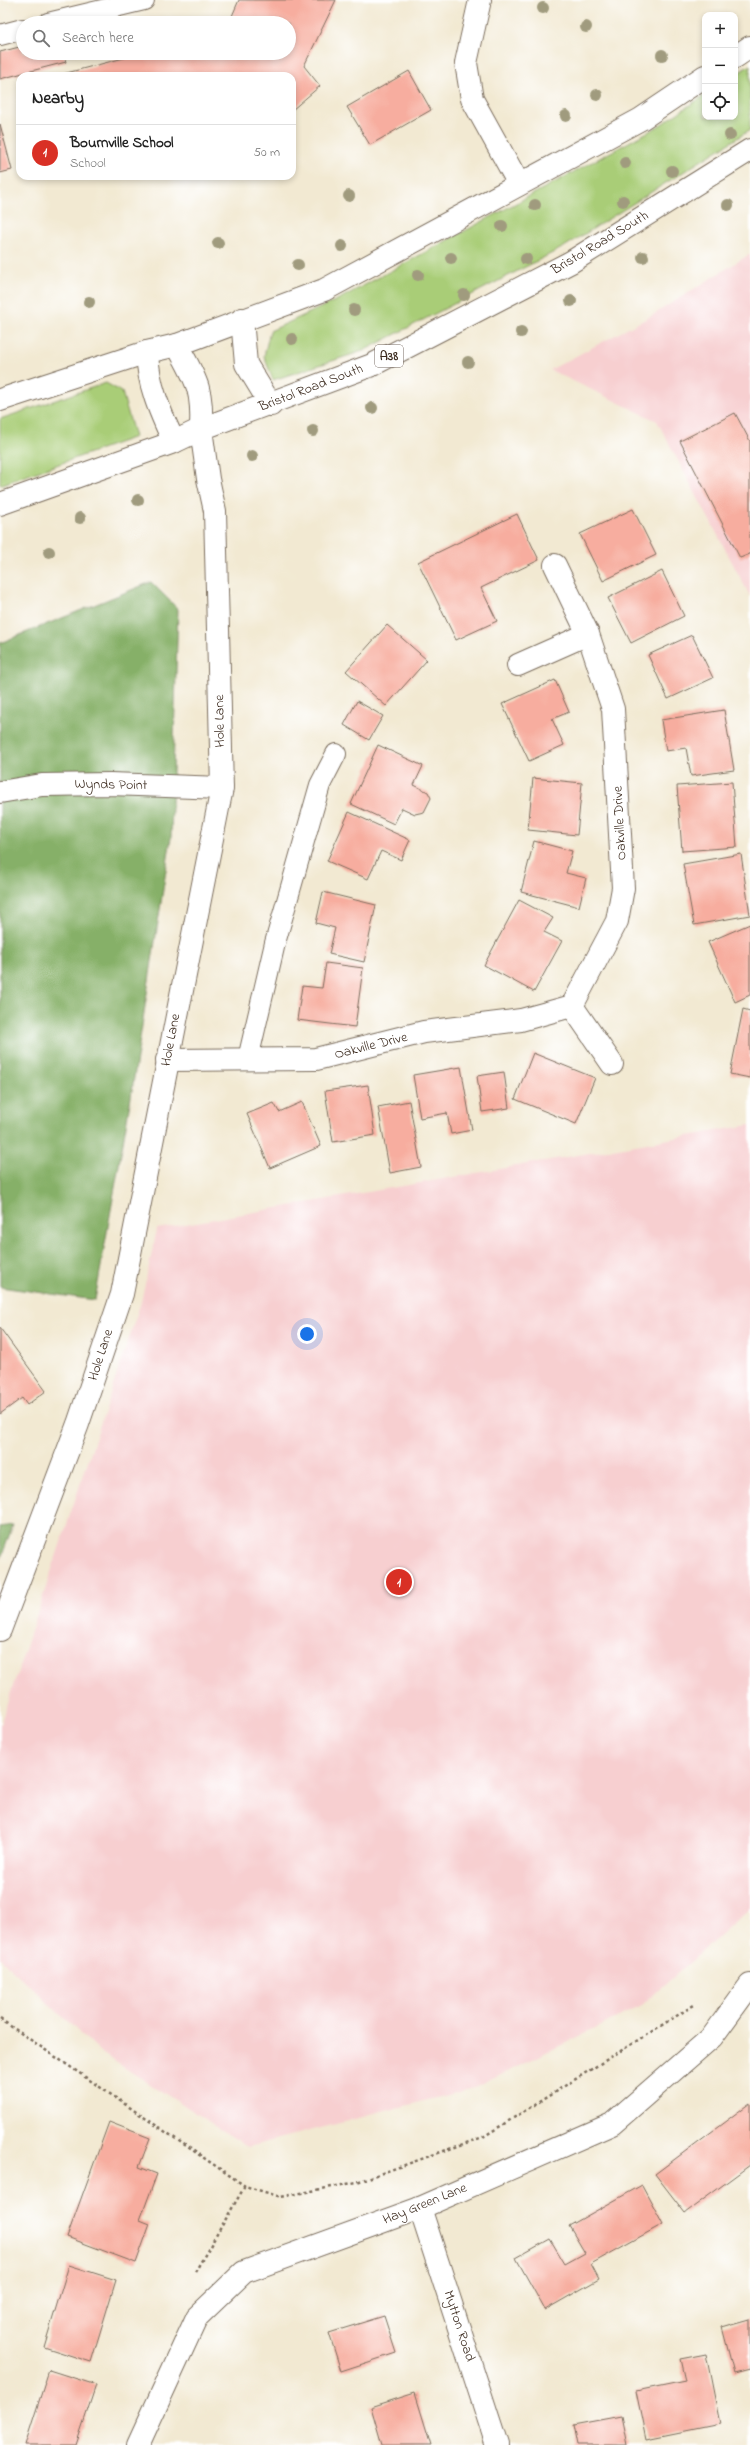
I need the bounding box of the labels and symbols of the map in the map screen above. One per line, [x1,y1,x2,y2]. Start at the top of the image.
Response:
street label: Bristol Road South [546,206,653,281]
road number: A38 [375,345,403,367]
street label: Bristol Road South [255,358,366,418]
street label: Hole Lane [209,694,231,748]
street label: Wynds Point [74,774,148,797]
street label: Oakville Drive [608,785,632,861]
street label: Hole Lane [156,1011,187,1068]
street label: Oakville Drive [332,1027,410,1065]
your location [297,1324,317,1344]
street label: Hole Lane [83,1326,119,1383]
pin: 1 [386,1567,412,1597]
street label: Hay Green Lane [380,2177,471,2231]
street label: Mytton Road [437,2288,480,2365]

